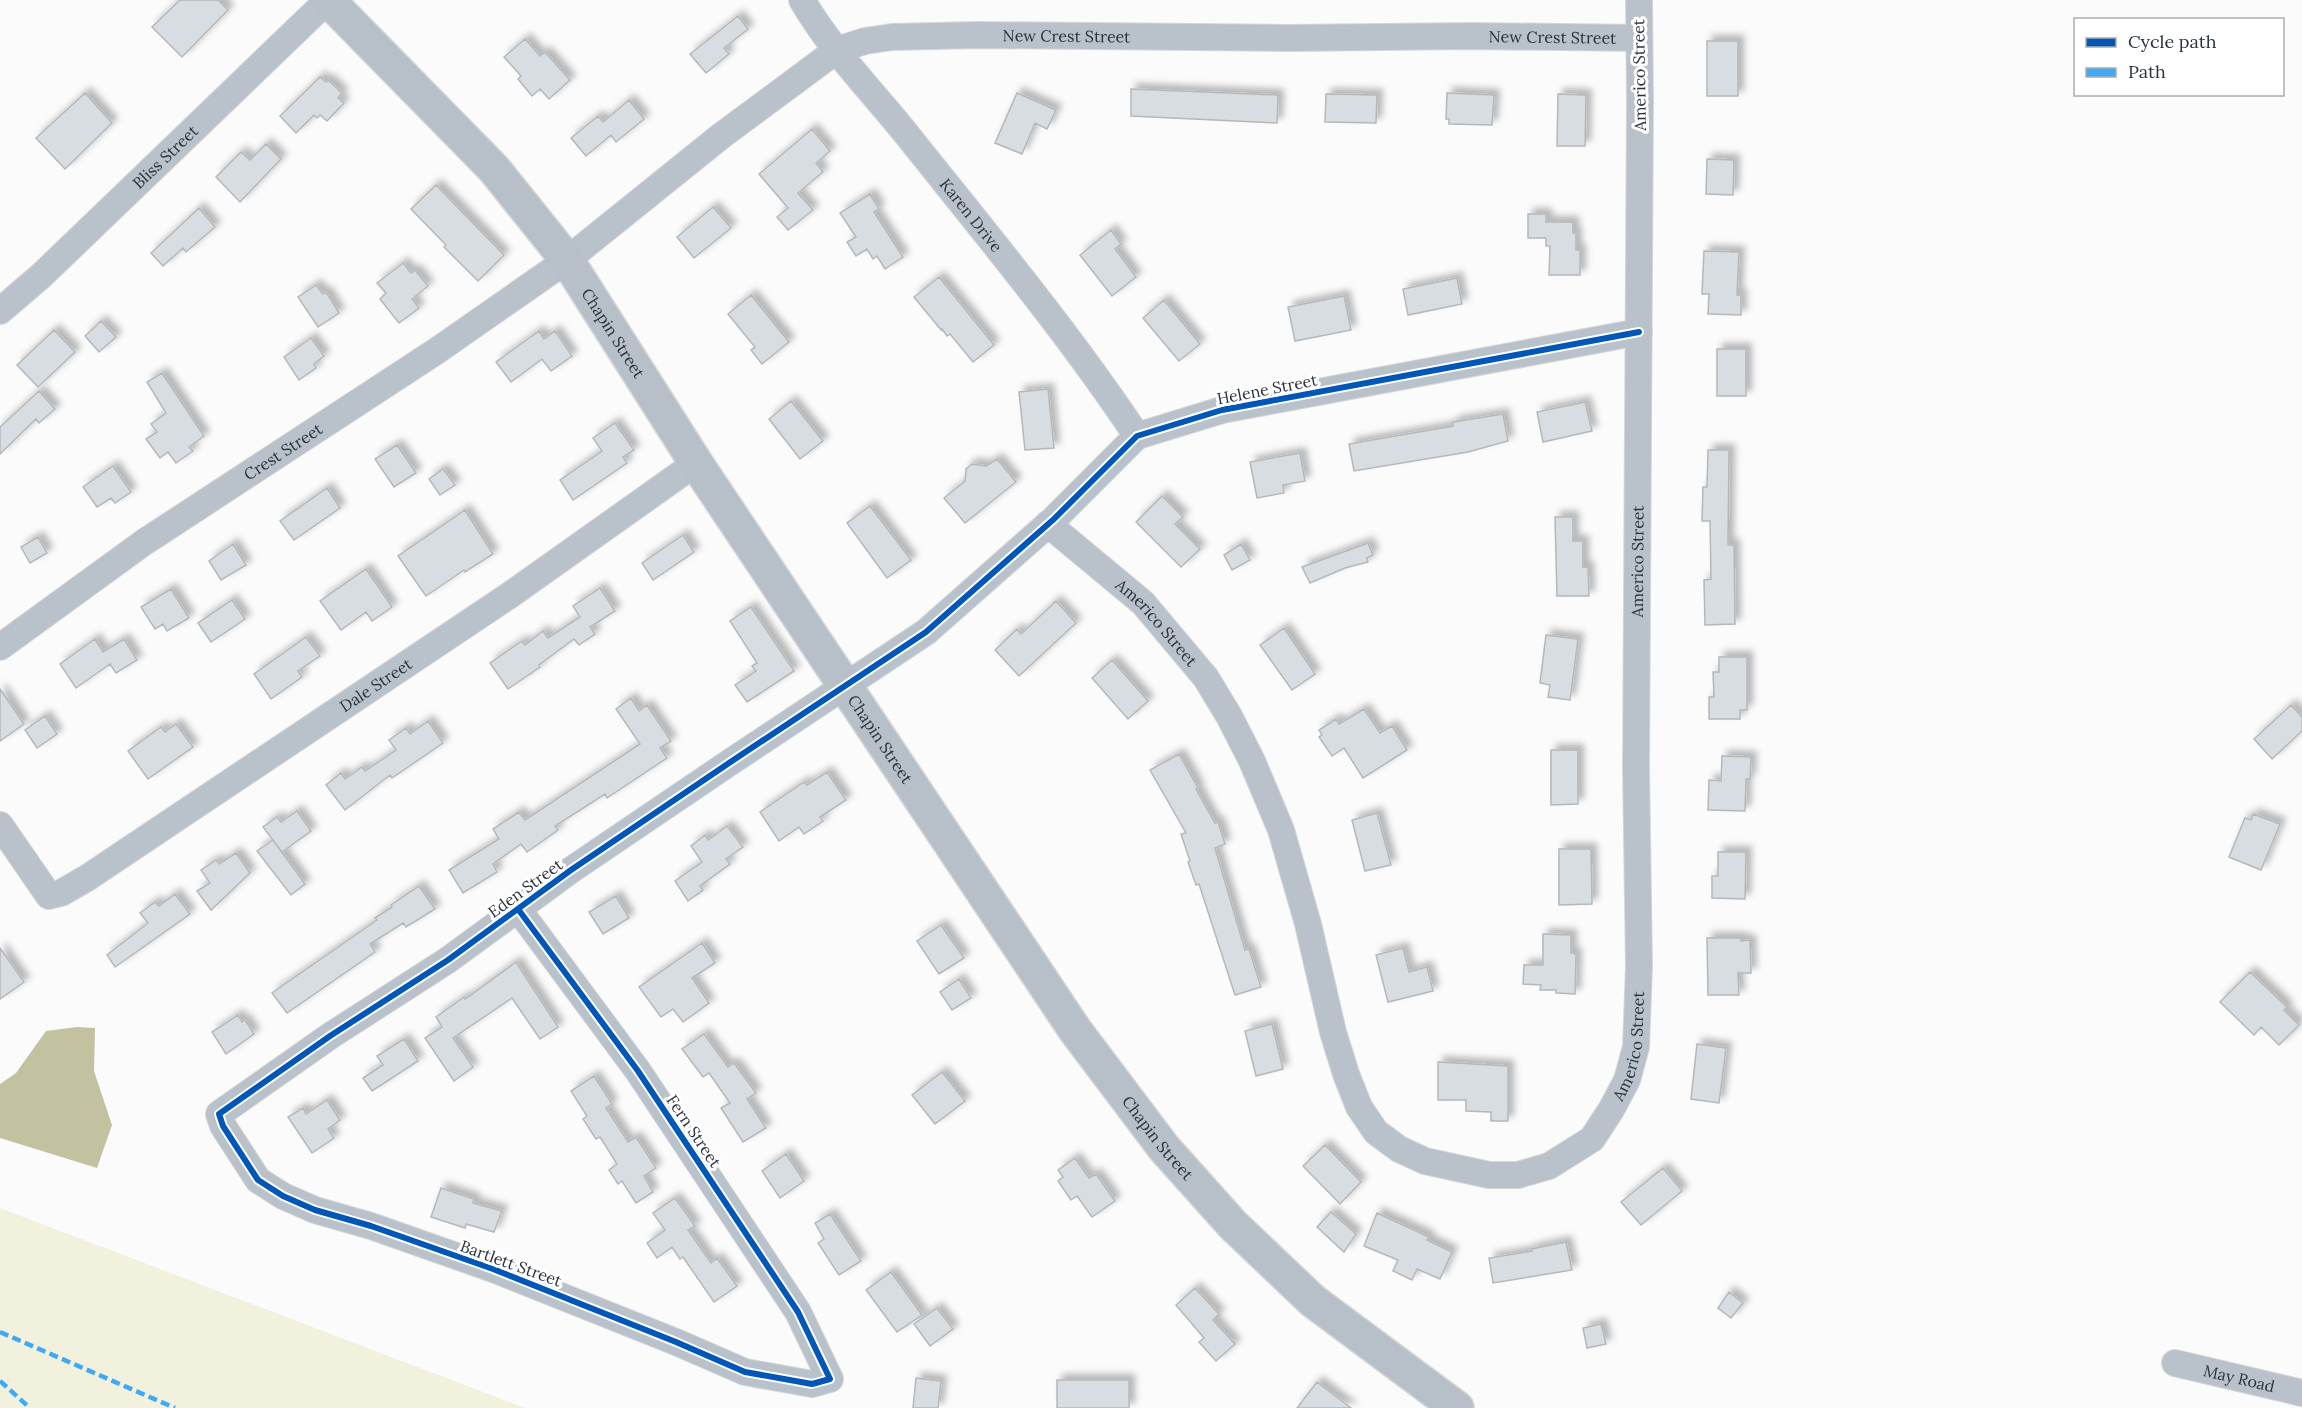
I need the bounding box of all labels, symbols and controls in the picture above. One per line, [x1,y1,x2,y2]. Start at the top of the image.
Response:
street label: Americo Street [1628,18,1650,132]
legend [2074,18,2284,96]
street label: New Crest Street [1003,25,1131,46]
street label: New Crest Street [1489,26,1617,48]
text: Cycle path [2128,30,2217,53]
text: Path [2128,60,2166,83]
street label: Bliss Street [128,120,203,193]
street label: Karen Drive [936,174,1007,256]
street label: Chapin Street [577,284,650,382]
street label: Helene Street [1215,369,1320,409]
street label: Crest Street [240,418,327,484]
street label: Americo Street [1627,505,1648,618]
street label: Americo Street [1111,574,1202,671]
street label: Dale Street [336,653,416,716]
street label: Chapin Street [844,691,918,788]
street label: Eden Street [484,854,567,922]
street label: Americo Street [1607,990,1648,1105]
street label: Fern Street [662,1091,726,1172]
street label: Chapin Street [1118,1092,1198,1185]
street label: Bartlett Street [458,1235,565,1291]
street label: May Road [2202,1360,2277,1396]

